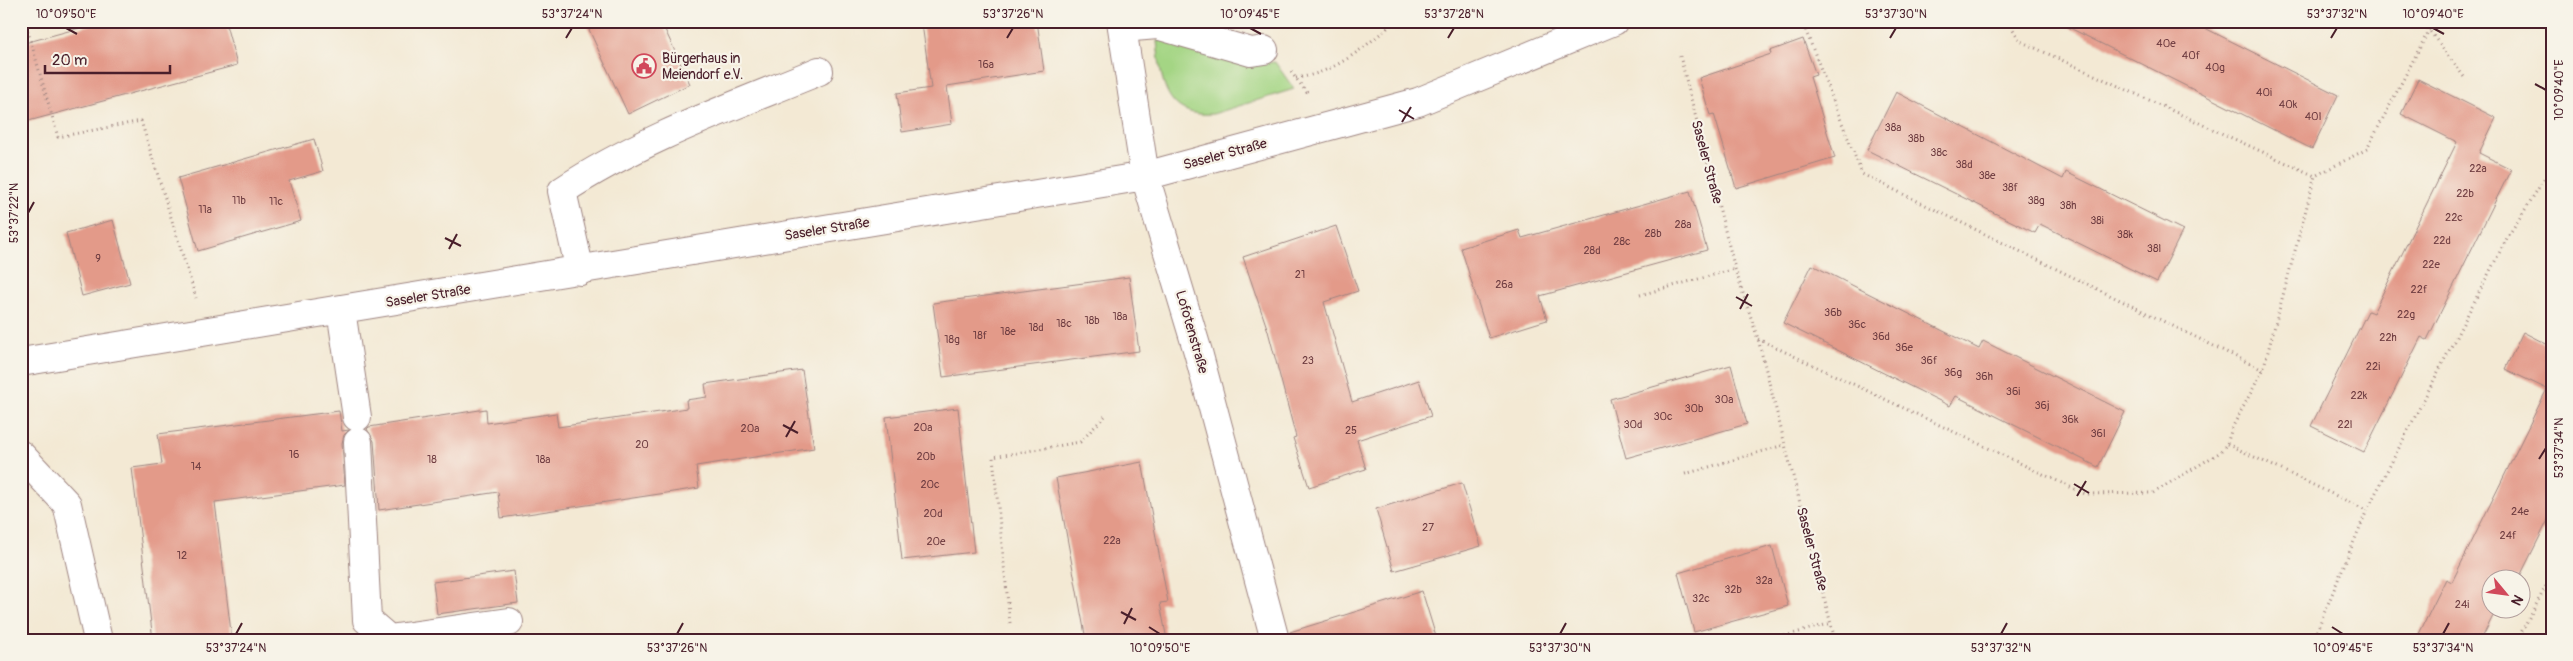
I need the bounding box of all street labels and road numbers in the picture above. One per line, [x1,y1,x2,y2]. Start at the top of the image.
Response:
street label: Saseler Straße [1688,118,1726,206]
street label: Saseler Straße [1181,135,1269,173]
street label: Saseler Straße [783,214,871,244]
street label: Saseler Straße [384,281,472,311]
street label: Lofotenstraße [1172,289,1212,376]
street label: Saseler Straße [1793,505,1831,593]

